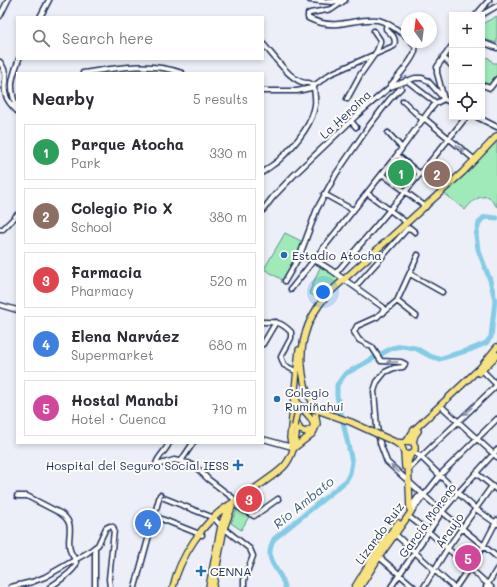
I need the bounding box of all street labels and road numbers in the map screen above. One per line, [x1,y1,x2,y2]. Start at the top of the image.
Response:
street label: La Heroina [316,86,374,142]
street label: García Moreno [395,480,459,560]
street label: Lizardo Ruiz [351,498,407,567]
street label: Araujo [431,509,467,551]

